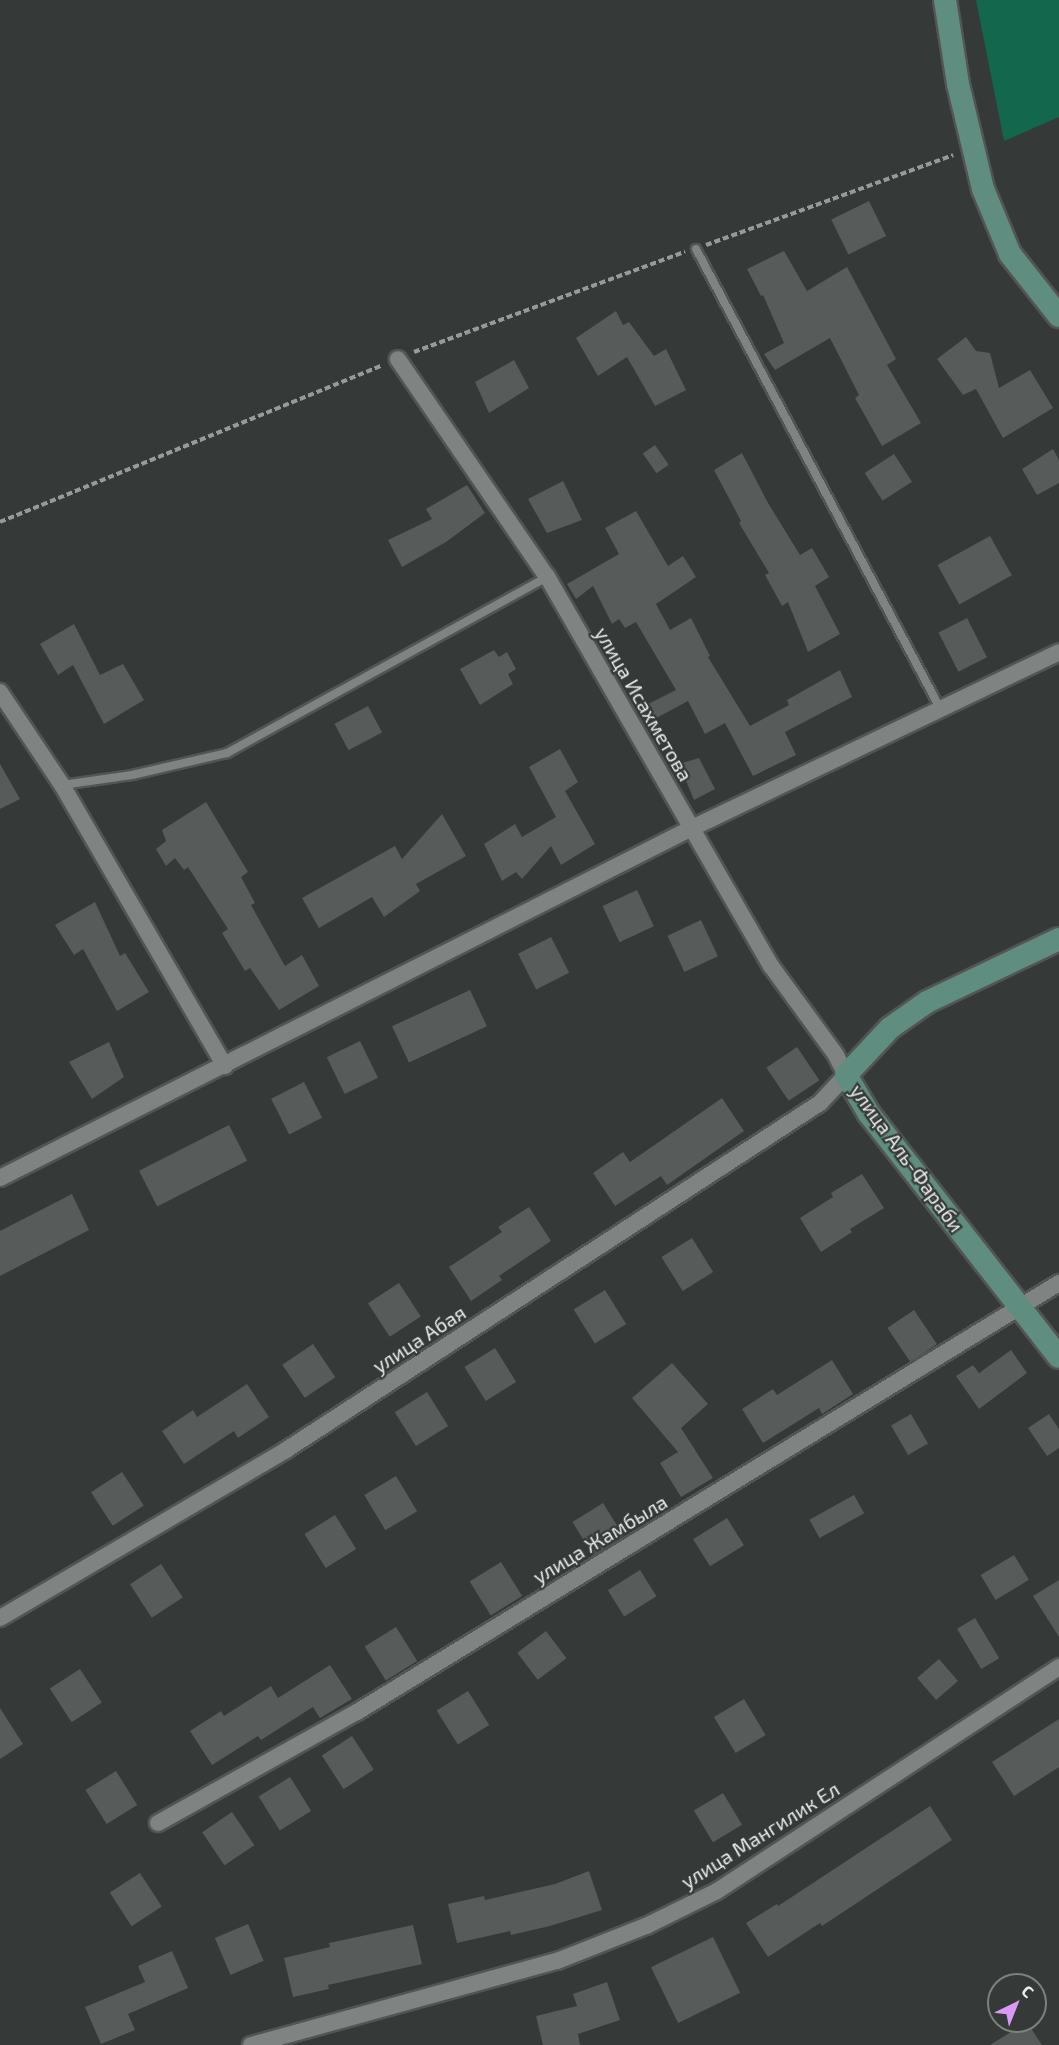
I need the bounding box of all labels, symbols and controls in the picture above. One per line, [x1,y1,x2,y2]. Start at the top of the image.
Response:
street label: улица Исахметова [590,623,698,785]
street label: улица Аль-Фараби [845,1079,969,1237]
street label: улица Абая [368,1300,470,1378]
street label: улица Жамбыла [528,1489,672,1589]
street label: улица Мангилик Ел [676,1777,844,1893]
north arrow [987,1973,1047,2033]
text: С [1018,1981,1038,2001]

